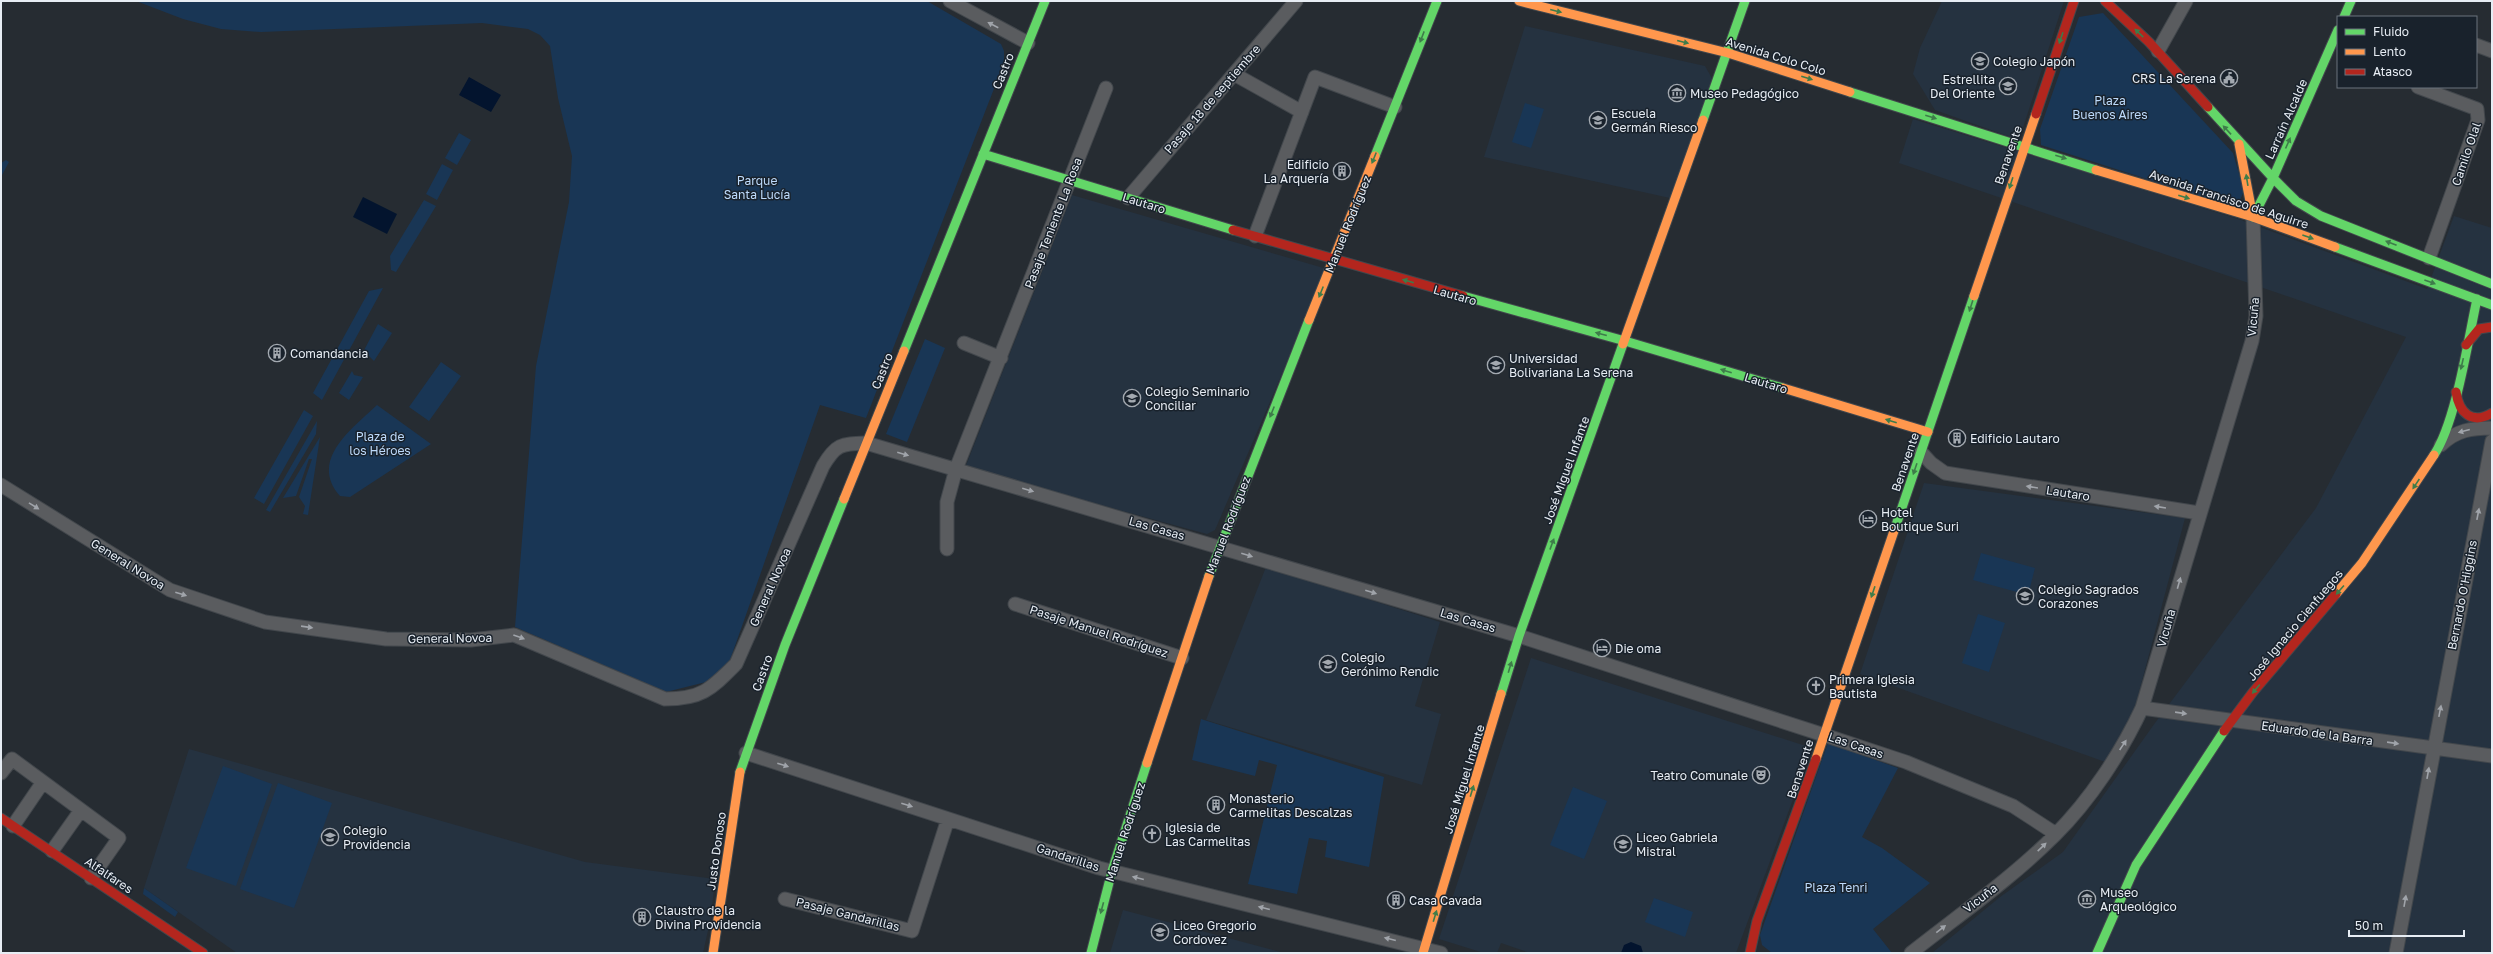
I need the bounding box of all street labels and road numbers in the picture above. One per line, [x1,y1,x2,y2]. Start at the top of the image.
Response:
street label: Avenida Colo Colo [1724,34,1828,78]
street label: Pasaje 18 de septiembre [1161,41,1263,157]
street label: Castro [989,51,1017,91]
street label: Larraín Alcalde [2262,77,2310,161]
street label: Camilo Olal [2448,120,2484,188]
street label: Benavente [1991,124,2025,186]
street label: Pasaje Teniente La Rosa [1021,155,1085,291]
street label: Avenida Francisco de Aguirre [2147,166,2311,232]
street label: Manuel Rodríguez [1322,173,1374,275]
street label: Lautaro [1121,189,1167,217]
street label: Lautaro [1432,282,1478,308]
street label: Vicuña [2244,297,2262,337]
street label: Castro [868,351,896,391]
street label: Lautaro [1743,369,1789,397]
street label: José Miguel Infante [1540,414,1592,526]
street label: Benavente [1888,431,1922,493]
street label: Manuel Rodríguez [1202,474,1254,576]
street label: Lautaro [2045,482,2091,504]
street label: Las Casas [1127,513,1187,543]
street label: General Novoa [88,535,168,593]
street label: Bernardo O'Higgins [2444,539,2480,651]
street label: General Novoa [746,545,794,629]
street label: José Ignacio Cienfuegos [2244,566,2346,684]
street label: Pasaje Manuel Rodríguez [1028,602,1170,660]
street label: Las Casas [1438,604,1498,636]
street label: Vicuña [2153,607,2179,649]
street label: General Novoa [408,630,492,646]
street label: Castro [748,653,776,693]
street label: Eduardo de la Barra [2260,718,2374,748]
street label: José Miguel Infante [1440,723,1488,835]
street label: Las Casas [1826,729,1886,761]
street label: Benavente [1783,737,1817,801]
street label: Manuel Rodríguez [1102,780,1148,884]
street label: Justo Donoso [703,811,729,891]
street label: Gandarillas [1035,840,1101,874]
street label: Alfalfares [82,853,136,897]
street label: Vicuña [1960,880,2000,916]
street label: Pasaje Gandarillas [795,894,901,934]

